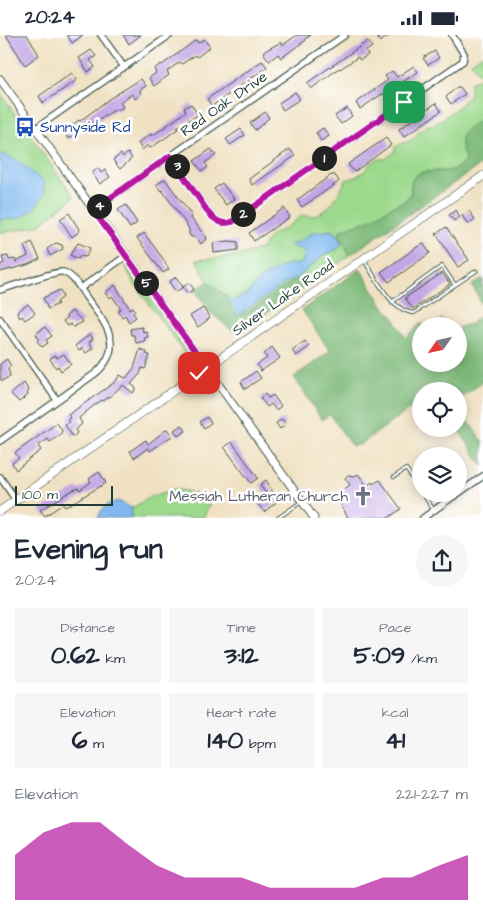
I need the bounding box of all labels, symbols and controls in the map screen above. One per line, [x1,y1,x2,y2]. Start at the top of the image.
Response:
text: 20:24 [25,4,75,31]
street label: Red Oak Drive [176,66,272,142]
pin [383,81,425,123]
icon: arrive [390,88,418,116]
bus stop icon: Sunnyside Rd [14,116,36,138]
place label: Sunnyside Rd [40,117,131,139]
pin: 1 [312,145,336,171]
text: 1 [324,148,325,168]
pin: 3 [164,153,190,179]
text: 3 [174,156,181,176]
pin: 4 [86,193,112,219]
text: 4 [95,196,104,216]
pin: 2 [230,201,256,227]
text: 2 [239,204,248,224]
street label: Silver Lake Road [228,255,339,341]
pin: 5 [134,271,158,295]
text: 5 [142,273,151,293]
north arrow [412,317,468,373]
map controls [412,317,467,502]
pin [178,352,220,394]
icon: check [185,359,213,387]
button: locate [412,382,467,437]
button: layers [412,447,467,502]
scale bar [15,483,112,506]
text: 100 m [22,485,58,505]
church icon: Messiah Lutheran Church [352,485,374,507]
place label: Messiah Lutheran Church [169,486,349,507]
text: Evening run [15,530,163,569]
button: share [416,535,468,587]
text: 20:24 [15,569,57,591]
text: Distance [61,618,115,638]
text: Time [227,618,256,638]
text: Pace [379,618,411,638]
text: 0.62 [51,638,100,673]
text: 3:12 [224,638,259,673]
text: 5:09 [353,638,405,673]
text: km [100,649,125,669]
text: /km [405,649,437,669]
text: Elevation [60,703,115,723]
text: Heart rate [206,703,277,723]
text: kcal [382,703,409,723]
text: 6 [72,723,87,758]
text: 140 [207,723,243,758]
text: 41 [385,723,405,758]
text: m [87,734,104,754]
text: bpm [243,734,276,754]
text: Elevation [15,783,78,805]
text: 221–227 m [396,783,468,805]

